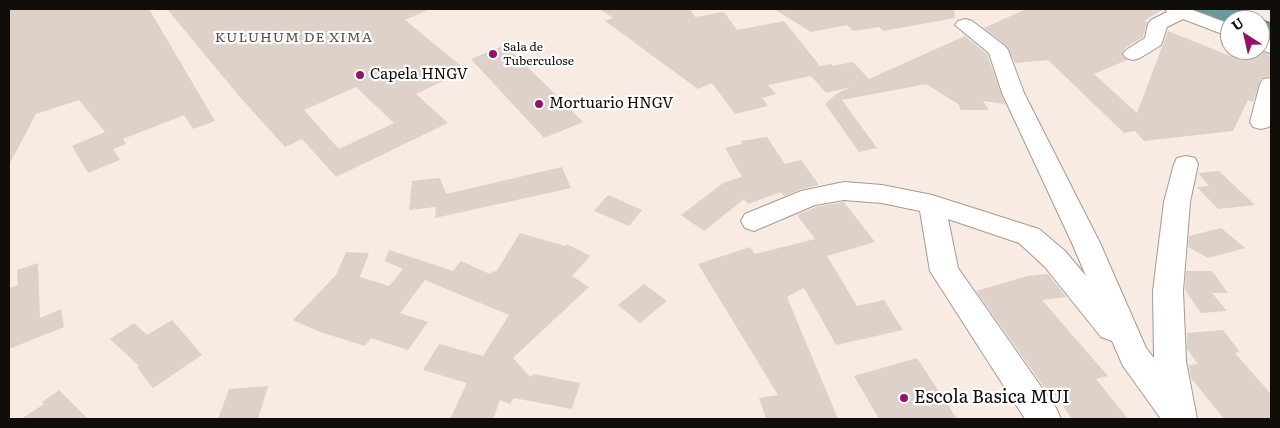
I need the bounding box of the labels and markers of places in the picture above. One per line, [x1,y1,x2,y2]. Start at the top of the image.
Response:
place label: Sala de Tuberculose [503,40,574,68]
marker: Sala de Tuberculose [487,48,499,60]
place label: Capela HNGV [370,66,468,84]
marker: Capela HNGV [354,69,366,81]
place label: Mortuario HNGV [549,95,673,113]
marker: Mortuario HNGV [533,98,545,110]
place label: Escola Basica MUI [914,387,1070,409]
marker: Escola Basica MUI [898,392,910,404]

